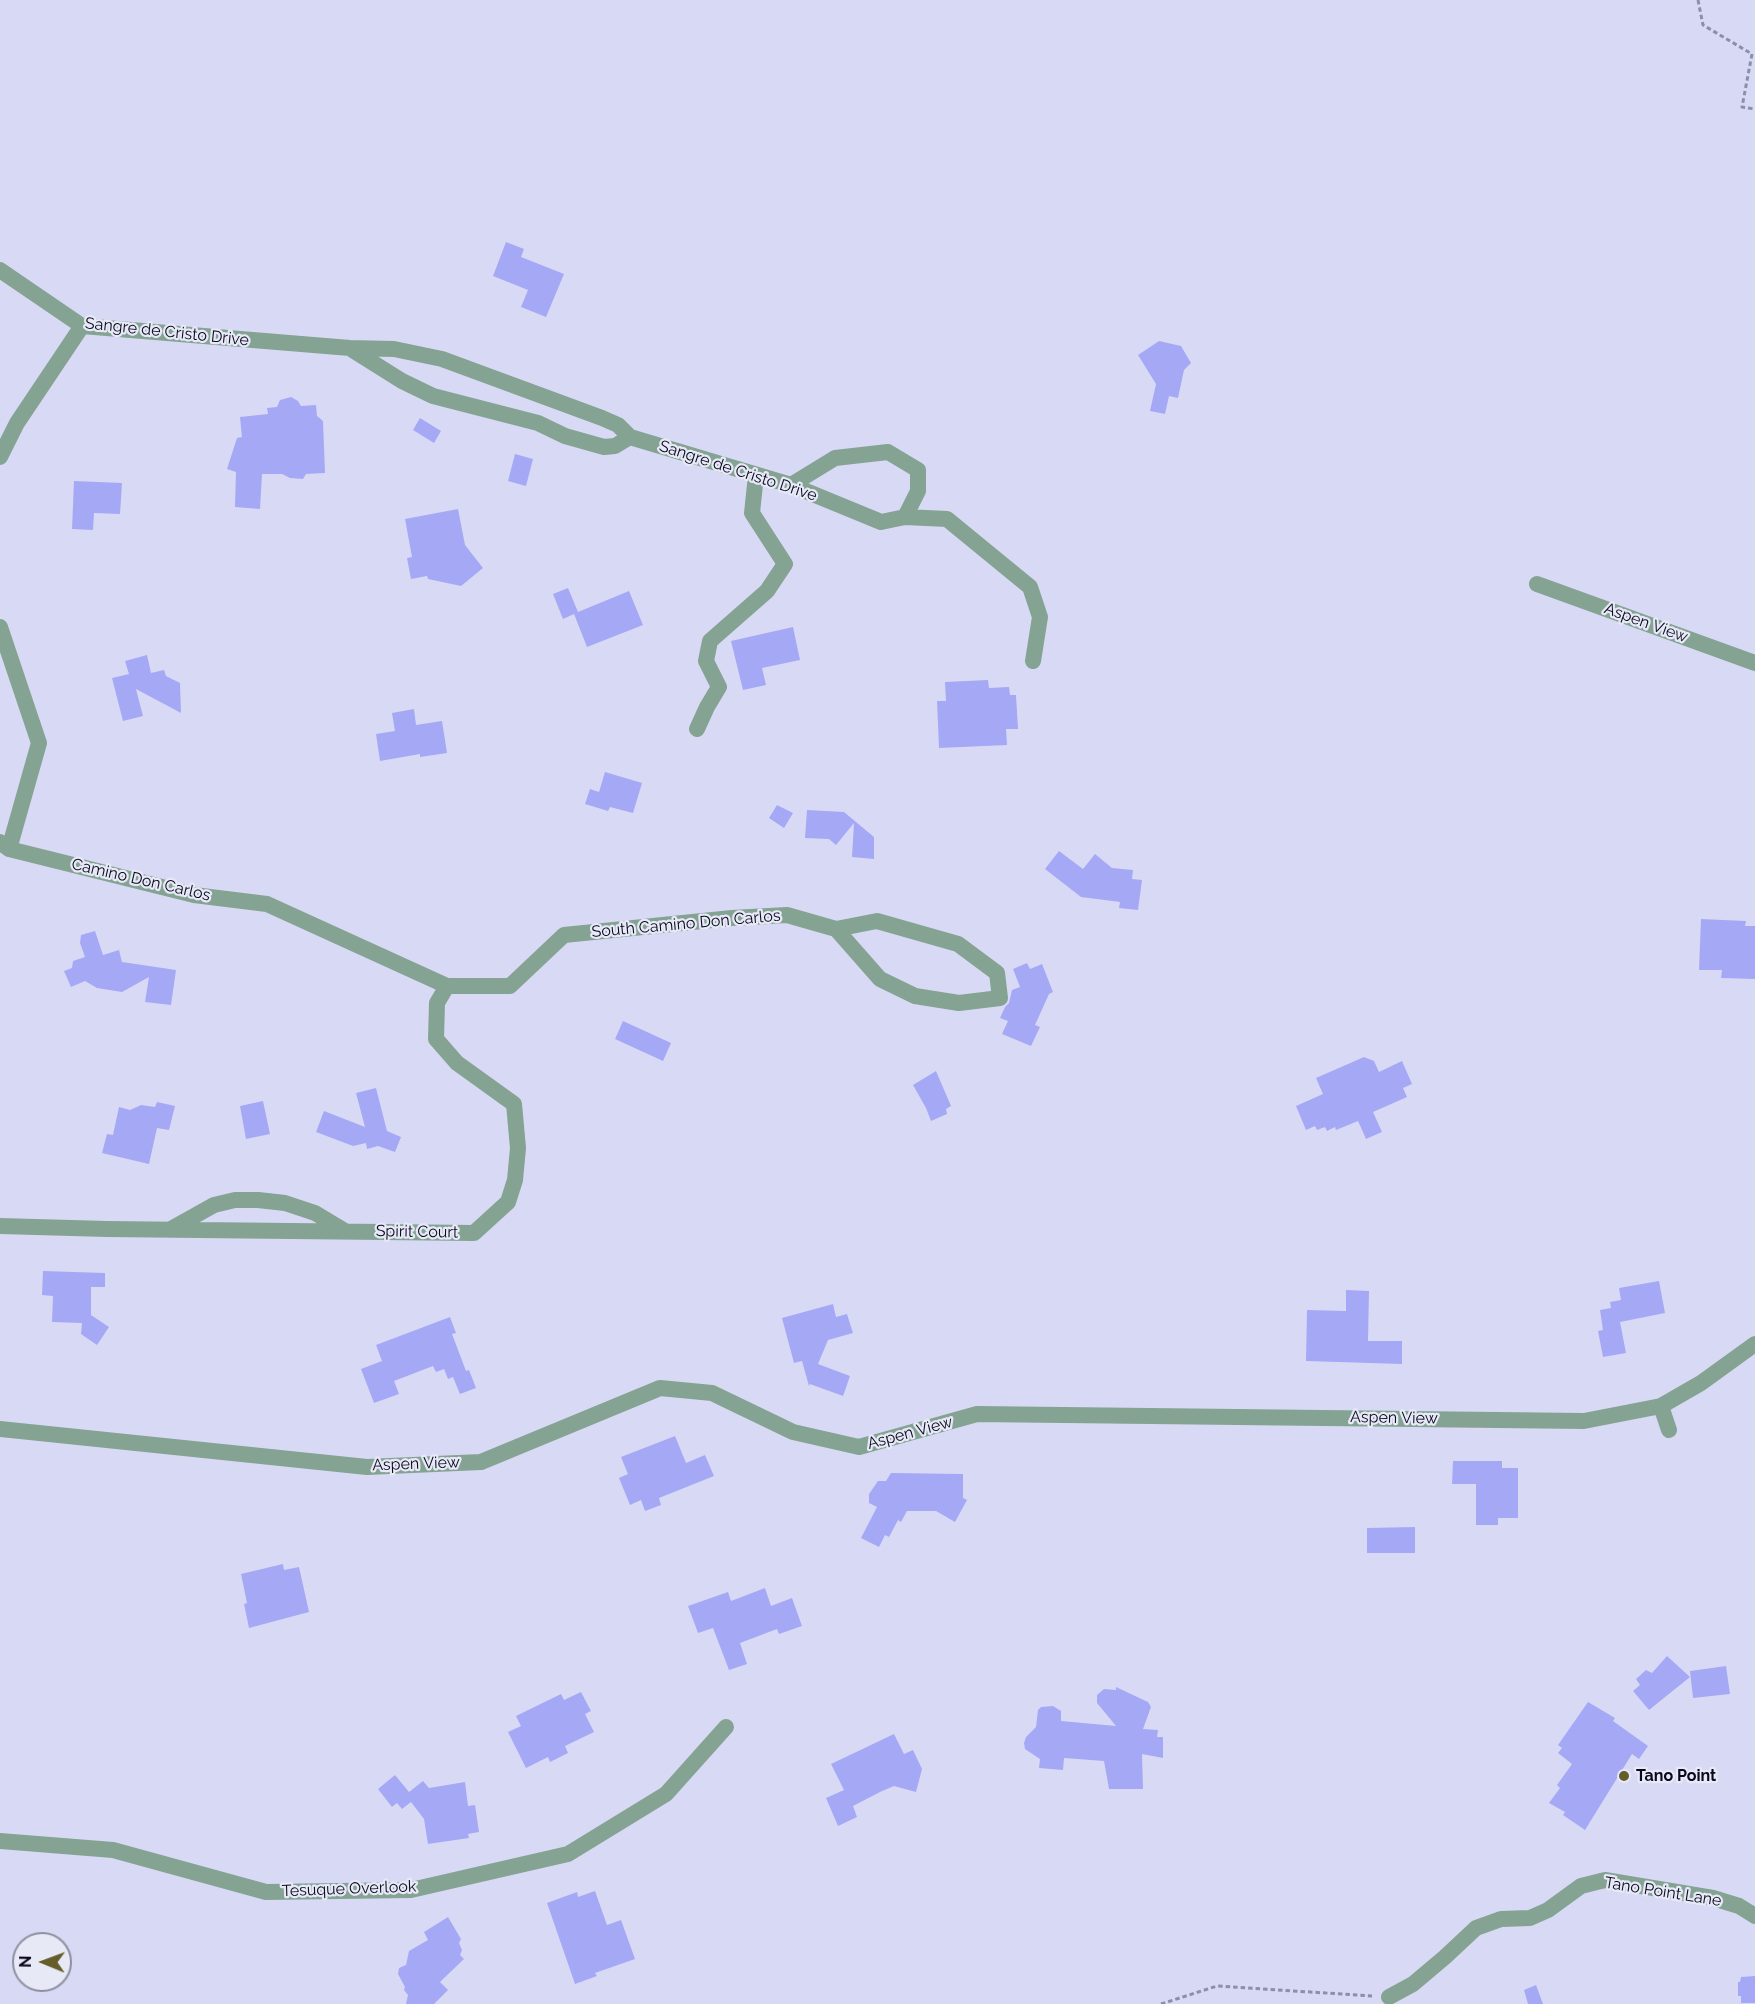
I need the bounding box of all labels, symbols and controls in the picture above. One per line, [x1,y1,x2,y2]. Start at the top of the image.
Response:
street label: Sangre de Cristo Drive [84,314,250,350]
street label: Sangre de Cristo Drive [657,436,819,506]
street label: Aspen View [1602,599,1690,647]
street label: Camino Don Carlos [70,855,212,905]
street label: South Camino Don Carlos [591,906,781,942]
street label: Spirit Court [376,1222,458,1242]
street label: Aspen View [1350,1408,1438,1428]
street label: Aspen View [865,1412,955,1454]
street label: Aspen View [372,1453,460,1475]
place label: Tano Point [1636,1766,1716,1786]
marker: Tano Point [1617,1769,1631,1783]
street label: Tano Point Lane [1603,1873,1723,1911]
street label: Tesuque Overlook [281,1877,417,1901]
north arrow [12,1932,72,1992]
text: N [16,1955,35,1968]

